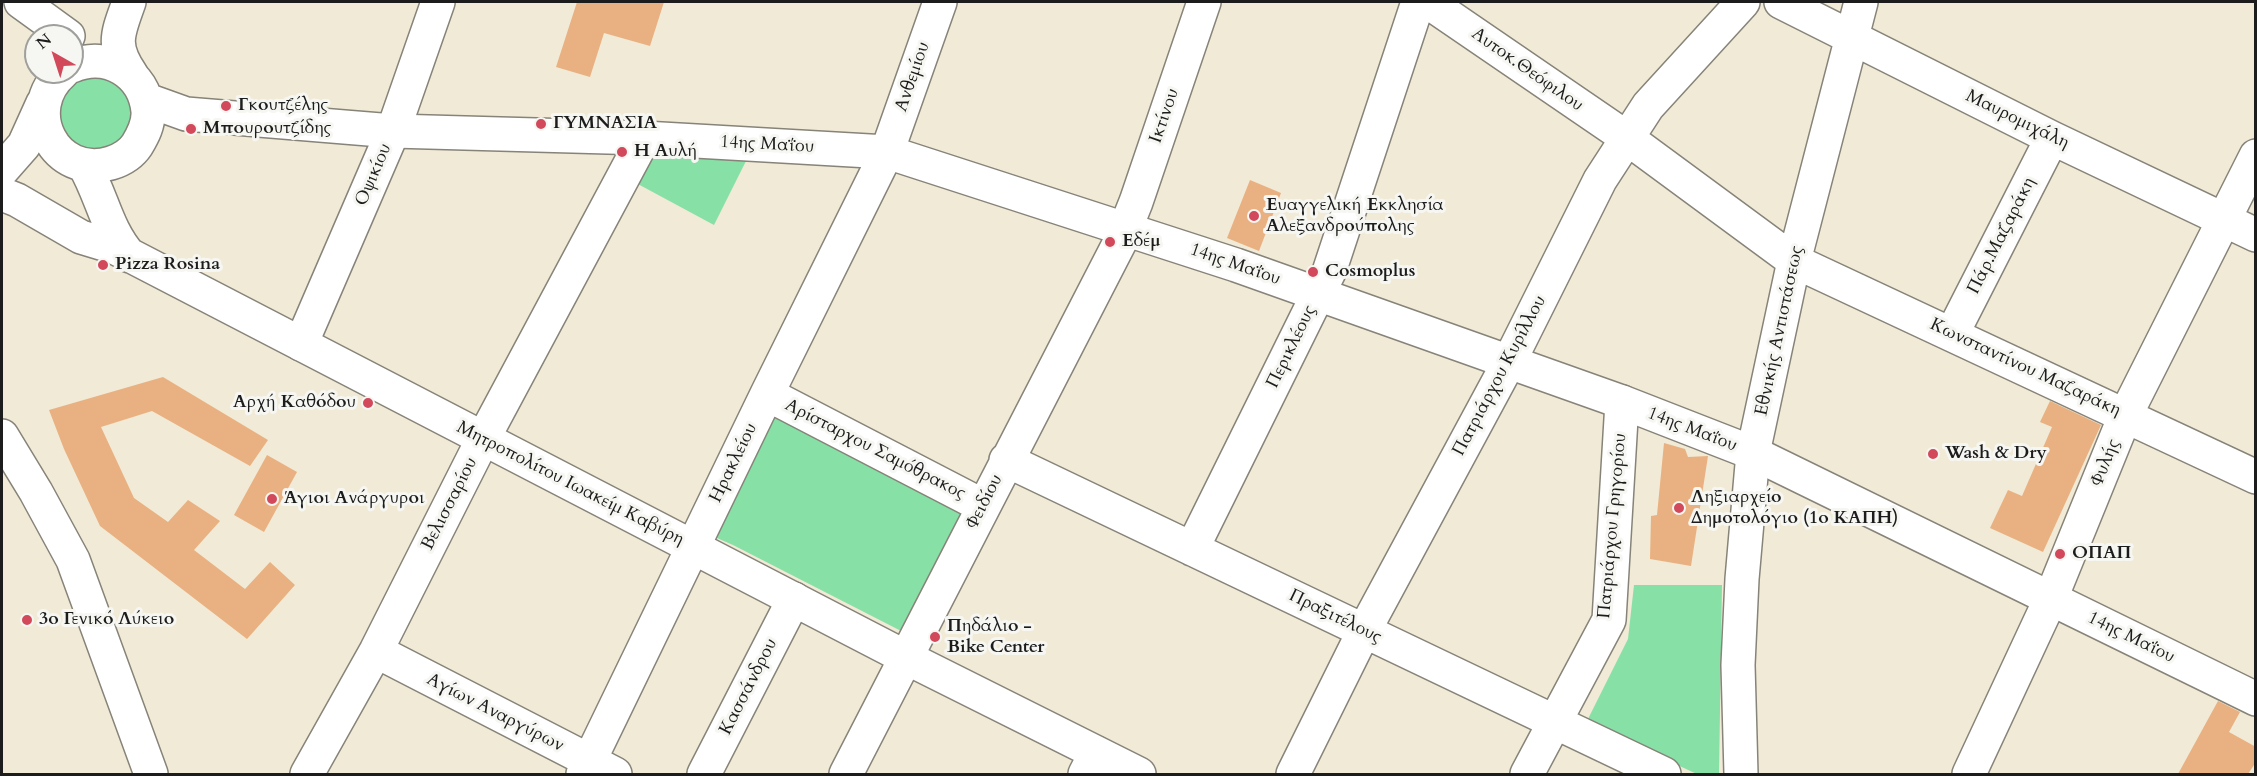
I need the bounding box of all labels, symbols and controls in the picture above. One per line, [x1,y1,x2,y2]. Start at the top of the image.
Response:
north arrow [24,24,84,84]
street label: Αυτοκ.Θεόφιλου [1467,24,1587,116]
text: N [32,29,56,54]
street label: Ανθεμίου [891,39,935,115]
street label: Ικτίνου [1146,86,1184,146]
street label: Μαυρομιχάλη [1962,86,2072,154]
place label: Γκουτζέλης [238,95,328,117]
marker: Γκουτζέλης [219,99,233,113]
place label: ΓΥΜΝΑΣΙΑ [553,113,657,135]
marker: ΓΥΜΝΑΣΙΑ [534,117,548,131]
place label: Μπουρουτζίδης [203,118,331,140]
marker: Μπουρουτζίδης [184,122,198,136]
street label: 14ης Μαΐου [719,132,815,158]
street label: Οψικίου [351,141,397,209]
place label: Η Αυλή [634,141,697,163]
marker: Η Αυλή [615,145,629,159]
street label: Πάρ.Μαζαράκη [1963,174,2041,298]
place label: Ευαγγελική Εκκλησία Αλεξανδρούπολης [1266,195,1443,238]
marker: Ευαγγελική Εκκλησία Αλεξανδρούπολης [1247,209,1261,223]
place label: Εδέμ [1122,231,1161,253]
marker: Εδέμ [1103,235,1117,249]
street label: 14ης Μαΐου [1187,239,1283,291]
street label: Εθνικής Αντιστάσεως [1751,244,1809,418]
place label: Pizza Rosina [115,254,220,276]
marker: Pizza Rosina [96,258,110,272]
place label: Cosmoplus [1325,261,1415,283]
marker: Cosmoplus [1306,265,1320,279]
street label: Πατριάρχου Κυρίλλου [1449,292,1551,460]
street label: Περικλέους [1263,302,1321,392]
street label: Κωνσταντίνου Μαζαράκη [1926,314,2124,422]
place label: Αρχή Καθόδου [233,392,356,414]
street label: Αρίσταρχου Σαμόθρακος [781,395,969,505]
marker: Αρχή Καθόδου [361,396,375,410]
street label: 14ης Μαΐου [1644,403,1740,457]
street label: Μητροπολίτου Ιωακείμ Καβύρη [453,417,687,551]
street label: Ηρακλείου [705,420,763,506]
street label: Πατριάρχου Γρηγορίου [1594,432,1632,620]
street label: Φυλής [2087,436,2125,490]
place label: Wash & Dry [1945,443,2047,465]
marker: Wash & Dry [1926,447,1940,461]
street label: Βελισσαρίου [417,454,483,554]
street label: Φειδίου [962,471,1008,533]
place label: Ληξιαρχείο Δημοτολόγιο (1ο ΚΑΠΗ) [1691,487,1898,530]
place label: Άγιοι Ανάργυροι [284,488,425,510]
marker: Άγιοι Ανάργυροι [265,492,279,506]
marker: Ληξιαρχείο Δημοτολόγιο (1ο ΚΑΠΗ) [1672,501,1686,515]
place label: ΟΠΑΠ [2072,543,2131,565]
marker: ΟΠΑΠ [2053,547,2067,561]
street label: Πραξιτέλους [1285,585,1385,649]
street label: 14ης Μαΐου [2084,608,2178,668]
place label: 3o Γενικό Λύκειο [39,609,174,631]
marker: 3o Γενικό Λύκειο [20,613,34,627]
place label: Πηδάλιo - Bike Center [947,616,1044,658]
marker: Πηδάλιo - Bike Center [928,630,942,644]
street label: Κασσάνδρου [715,635,783,739]
street label: Αγίων Αναργύρων [423,669,567,757]

